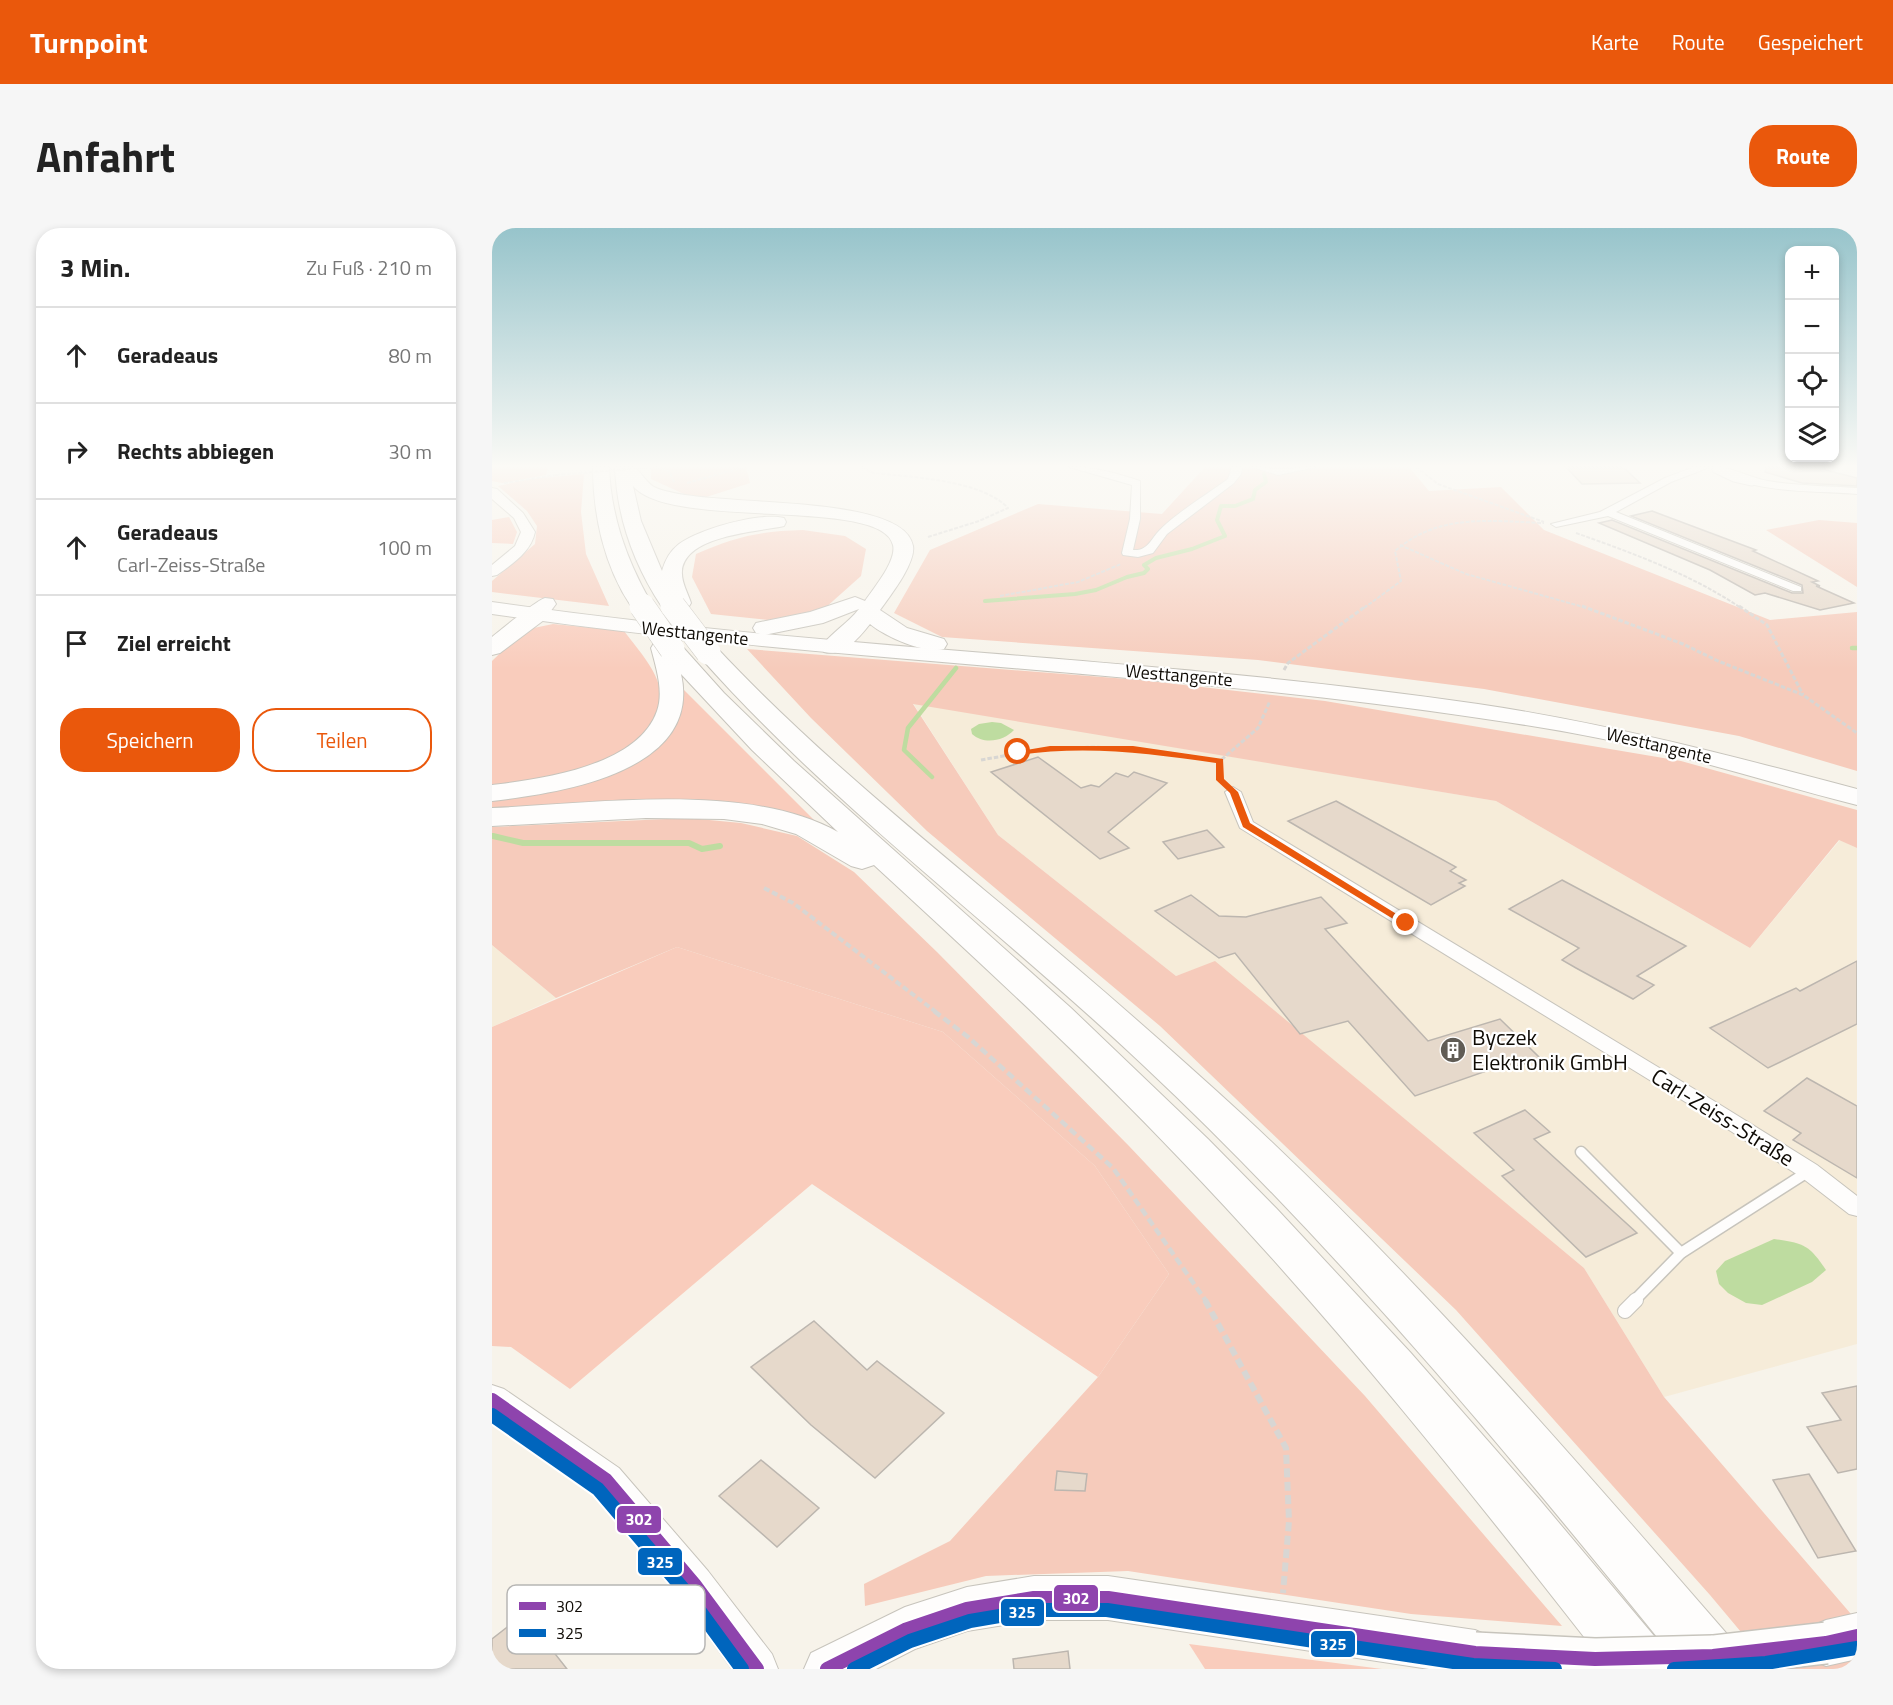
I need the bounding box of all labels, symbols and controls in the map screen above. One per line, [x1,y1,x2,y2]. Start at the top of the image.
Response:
text: Turnpoint [30,21,148,64]
text: Karte [1591,26,1639,58]
text: Route [1672,26,1725,58]
text: Gespeichert [1758,26,1863,58]
text: Anfahrt [36,124,175,188]
button: Route [1749,125,1857,187]
map controls [1785,246,1839,462]
button: + [1785,246,1839,300]
text: 3 Min. [60,248,130,287]
text: Zu Fuß · 210 m [306,252,432,283]
button: − [1785,300,1839,354]
text: Geradeaus [117,338,218,372]
icon: ahead [60,339,93,372]
text: 80 m [388,340,432,371]
button: locate [1785,354,1839,408]
button: layers [1785,408,1839,462]
text: Rechts abbiegen [117,434,274,468]
icon: right [60,435,93,468]
text: 30 m [388,436,432,467]
text: Geradeaus [117,515,218,549]
icon: ahead [60,531,93,564]
text: 100 m [377,532,432,563]
text: Carl-Zeiss-Straße [117,549,265,580]
street label: Westtangente [640,614,750,652]
text: Ziel erreicht [117,626,231,660]
icon: arrive [60,627,93,660]
street label: Westtangente [1124,657,1234,693]
button: Speichern [60,708,240,772]
button: Teilen [252,708,432,772]
street label: Westtangente [1603,720,1715,770]
route start [1004,738,1030,764]
route end [1392,909,1418,935]
place label: Byczek Elektronik GmbH [1472,1020,1628,1079]
building icon: Byczek Elektronik GmbH [1438,1035,1468,1065]
street label: Carl-Zeiss-Straße [1645,1059,1801,1175]
line badge: 302 [616,1505,662,1534]
text: 302 [626,1507,652,1531]
line badge: 325 [637,1547,683,1576]
text: 325 [647,1550,673,1574]
line badge: 302 [1053,1584,1099,1612]
legend [507,1585,705,1654]
text: 302 [1063,1586,1089,1610]
text: 302 [556,1594,583,1618]
line badge: 325 [1000,1598,1045,1627]
text: 325 [1009,1600,1035,1624]
text: 325 [556,1621,583,1645]
line badge: 325 [1310,1630,1356,1658]
text: 325 [1320,1632,1346,1656]

